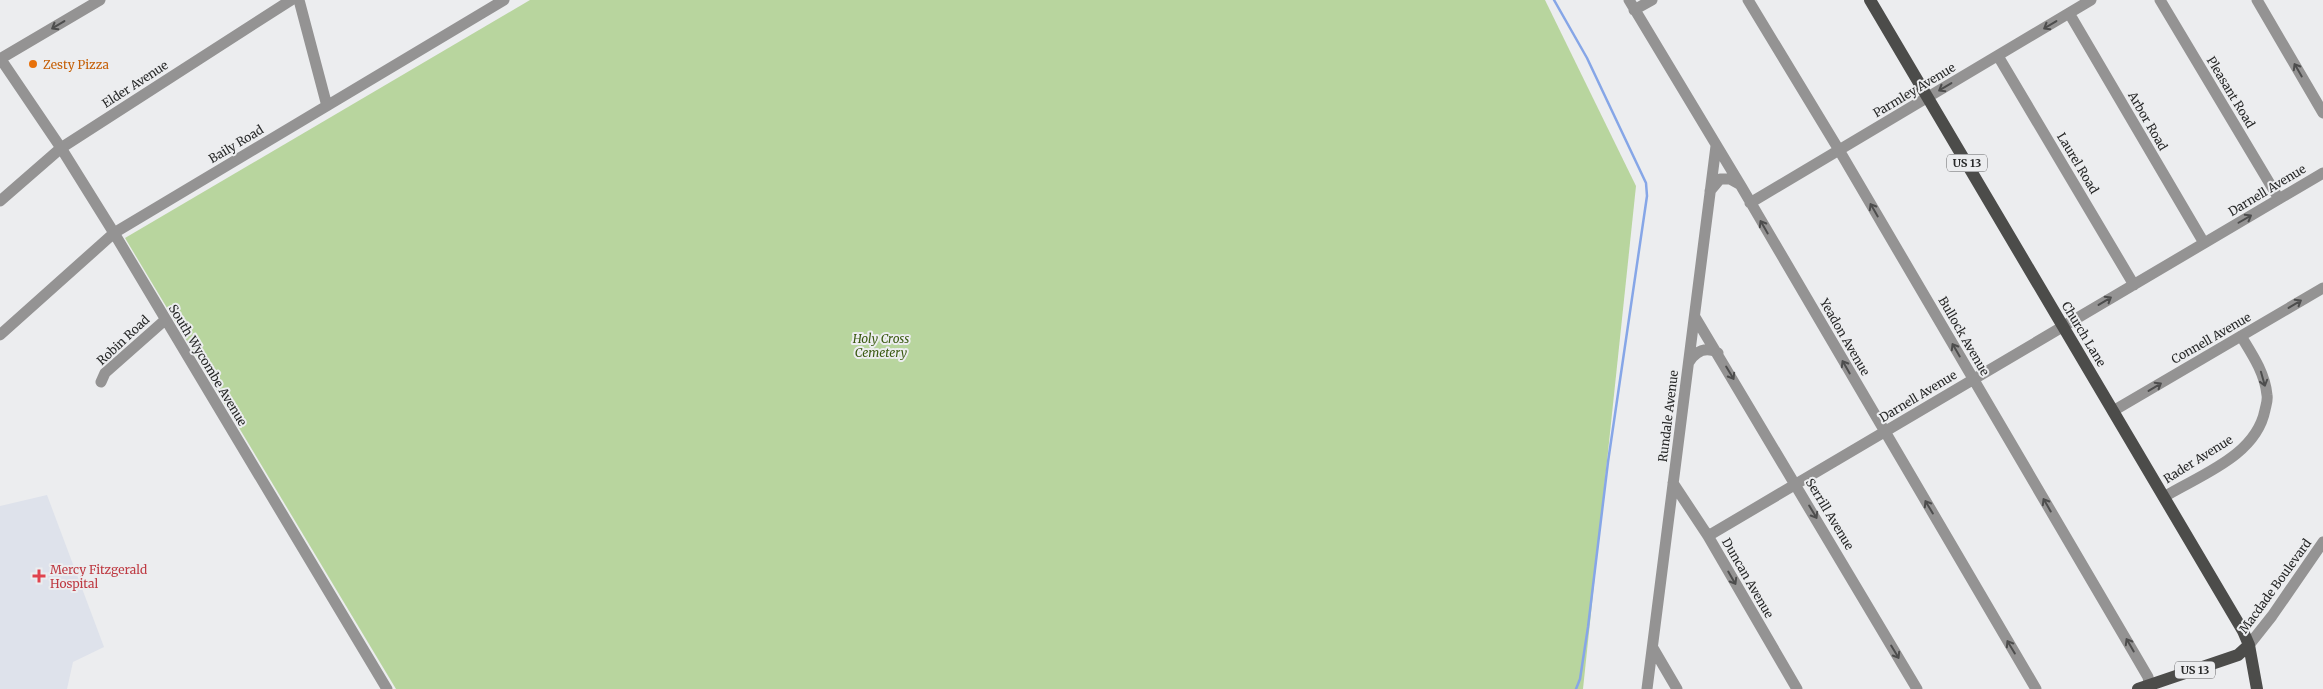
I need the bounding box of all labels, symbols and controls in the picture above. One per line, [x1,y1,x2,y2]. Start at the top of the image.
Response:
one-way arrow [52,20,66,30]
one-way arrow [2043,20,2057,30]
street label: Pleasant Road [2204,53,2258,131]
place label: Zesty Pizza [43,57,109,72]
street label: Elder Avenue [99,57,171,111]
marker: Zesty Pizza [27,58,39,70]
street label: Parmley Avenue [1870,60,1958,120]
one-way arrow [2293,64,2303,78]
one-way arrow [1939,82,1953,92]
street label: Arbor Road [2125,88,2171,153]
street label: Baily Road [206,122,266,166]
street label: Laurel Road [2054,130,2102,196]
road number: US 13 [1947,154,1987,172]
street label: Darnell Avenue [2226,161,2308,219]
one-way arrow [1869,203,1879,217]
one-way arrow [2237,213,2251,223]
one-way arrow [1759,220,1769,234]
street label: Bullock Avenue [1935,294,1993,378]
street label: Yeadon Avenue [1816,295,1873,378]
one-way arrow [2098,296,2112,306]
street label: Church Lane [2059,299,2109,369]
one-way arrow [2288,299,2302,309]
street label: South Wycombe Avenue [166,302,250,428]
street label: Connell Avenue [2169,309,2253,367]
street label: Robin Road [94,312,152,368]
park label: Holy Cross Cemetery [852,331,909,360]
one-way arrow [1951,344,1961,358]
one-way arrow [1841,361,1851,375]
one-way arrow [1725,365,1735,379]
street label: Darnell Avenue [1877,367,1959,425]
street label: Rundale Avenue [1655,369,1681,463]
one-way arrow [2258,371,2268,387]
one-way arrow [2148,381,2162,391]
street label: Rader Avenue [2161,432,2235,486]
street label: Serrill Avenue [1803,476,1857,552]
one-way arrow [2042,499,2052,513]
one-way arrow [1923,501,1933,515]
one-way arrow [1808,505,1818,519]
street label: Duncan Avenue [1719,535,1777,621]
street label: Macdade Boulevard [2236,536,2314,636]
place label: Mercy Fitzgerald Hospital [50,562,147,591]
marker: Mercy Fitzgerald Hospital [32,569,46,583]
one-way arrow [1728,571,1738,585]
one-way arrow [2124,639,2134,653]
one-way arrow [2006,641,2016,655]
one-way arrow [1891,645,1901,659]
road number: US 13 [2175,662,2215,678]

